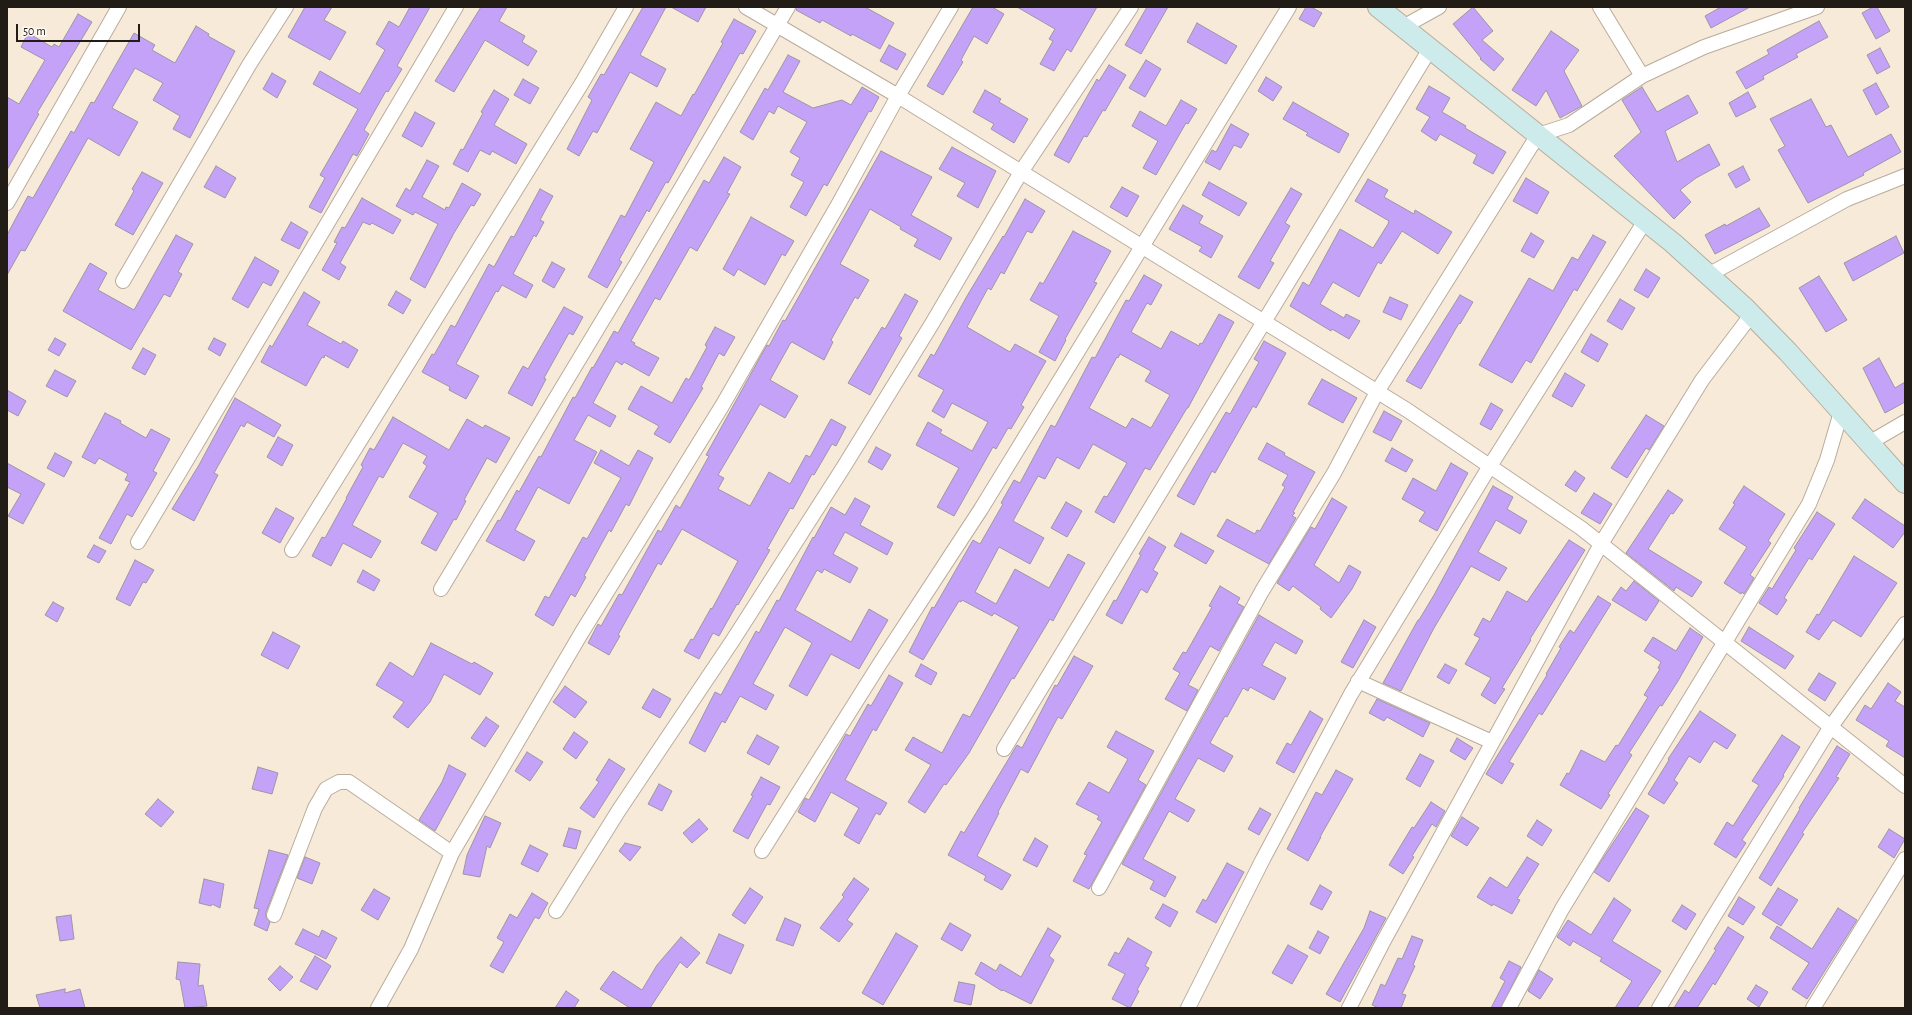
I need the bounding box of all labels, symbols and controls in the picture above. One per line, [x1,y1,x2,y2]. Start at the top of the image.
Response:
scale bar [18,16,142,42]
text: 50 m [23,25,46,37]

